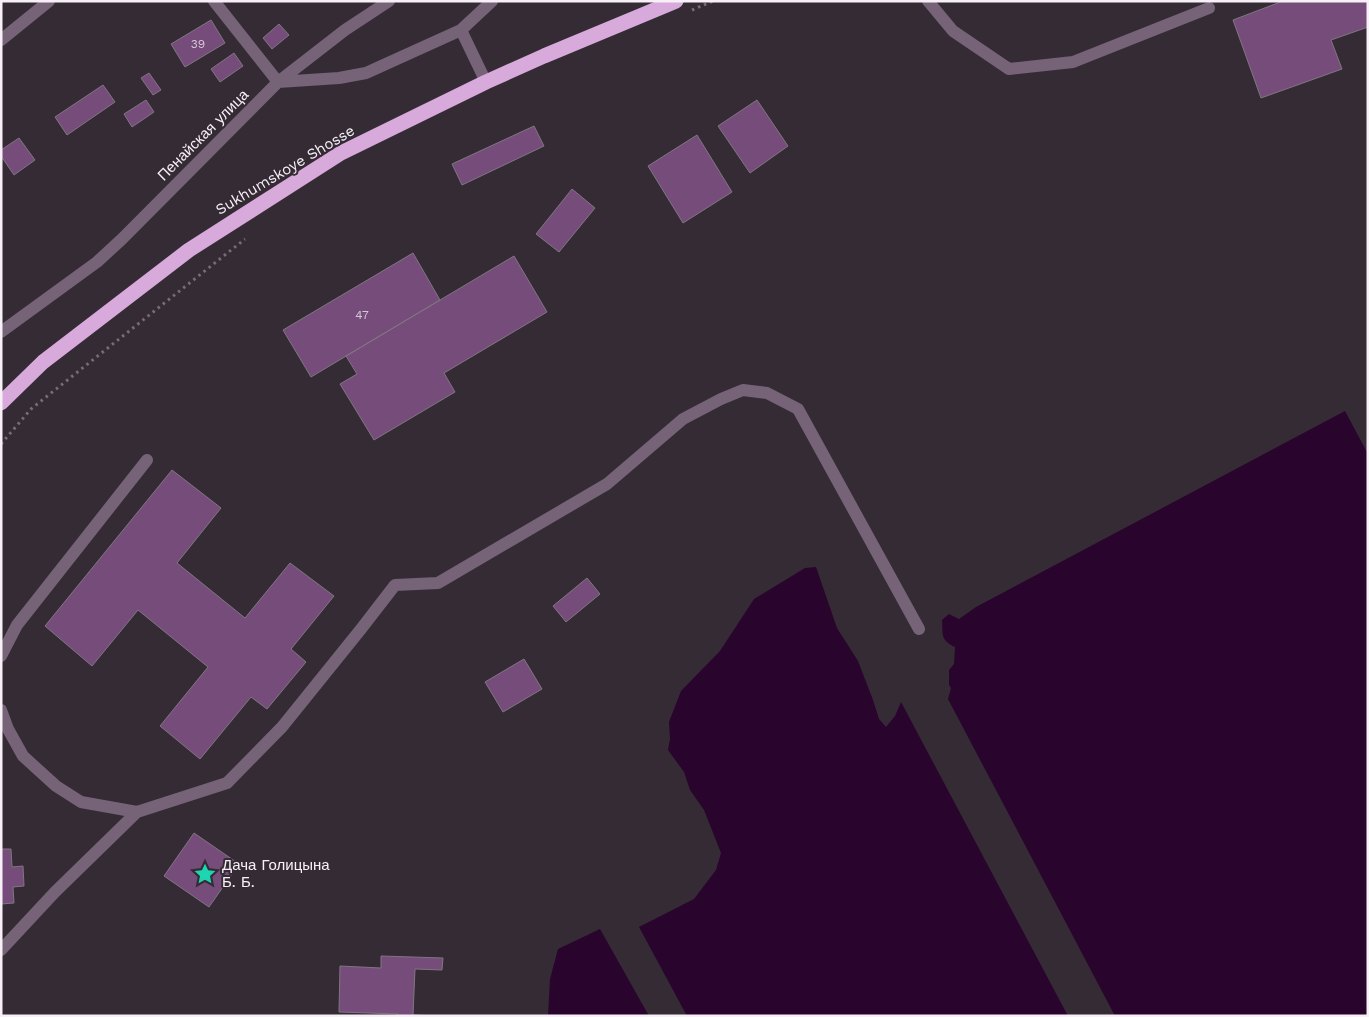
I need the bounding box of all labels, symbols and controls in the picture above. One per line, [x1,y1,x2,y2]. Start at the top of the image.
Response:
house number: 39 [191,37,205,51]
street label: Пенайская улица [154,85,253,184]
street label: Sukhumskoye Shosse [212,121,358,219]
house number: 47 [355,308,369,322]
place label: Дача Голицына Б. Б. [222,856,330,891]
place icon: Дача Голицына Б. Б. [192,861,218,887]

